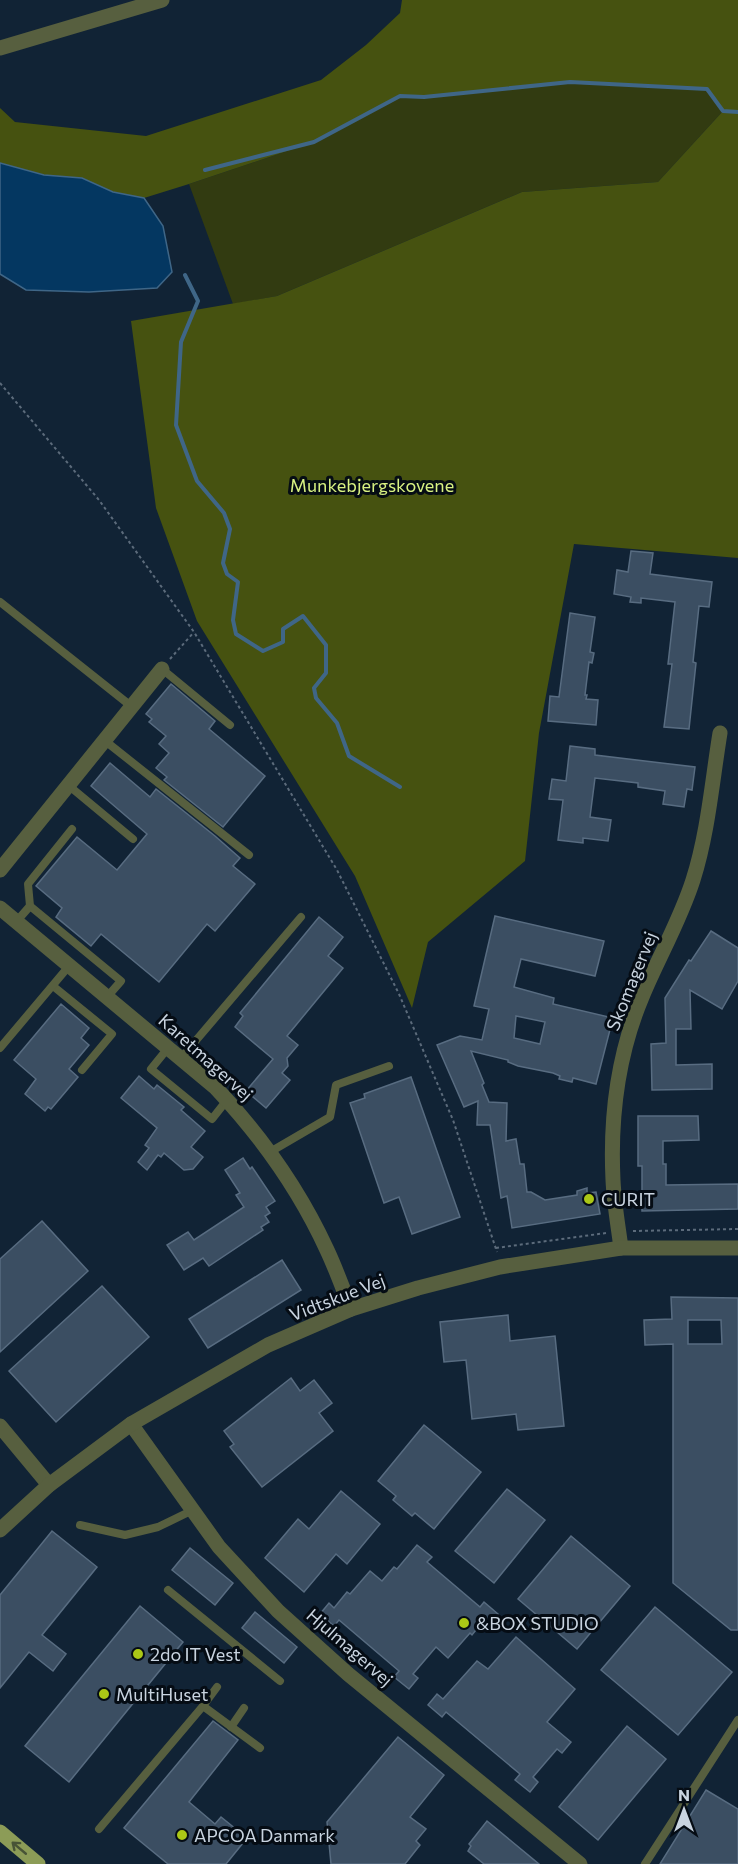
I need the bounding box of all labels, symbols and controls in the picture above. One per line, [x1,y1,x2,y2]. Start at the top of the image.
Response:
park label: Munkebjergskovene [290,474,454,496]
street label: Skomagervej [601,928,661,1034]
street label: Karetmagervej [154,1009,258,1105]
place label: CURIT [601,1188,655,1210]
marker: CURIT [582,1192,596,1206]
street label: Vidtskue Vej [286,1269,388,1325]
street label: Hjulmagervej [302,1604,398,1690]
place label: &BOX STUDIO [476,1612,599,1634]
marker: &BOX STUDIO [457,1616,471,1630]
place label: 2do IT Vest [150,1643,241,1665]
marker: 2do IT Vest [131,1647,145,1661]
place label: MultiHuset [116,1683,208,1705]
marker: MultiHuset [97,1687,111,1701]
north arrow [654,1780,714,1840]
text: N [678,1785,690,1804]
place label: APCOA Danmark [194,1824,335,1846]
marker: APCOA Danmark [175,1828,189,1842]
one-way arrow [12,1841,27,1855]

